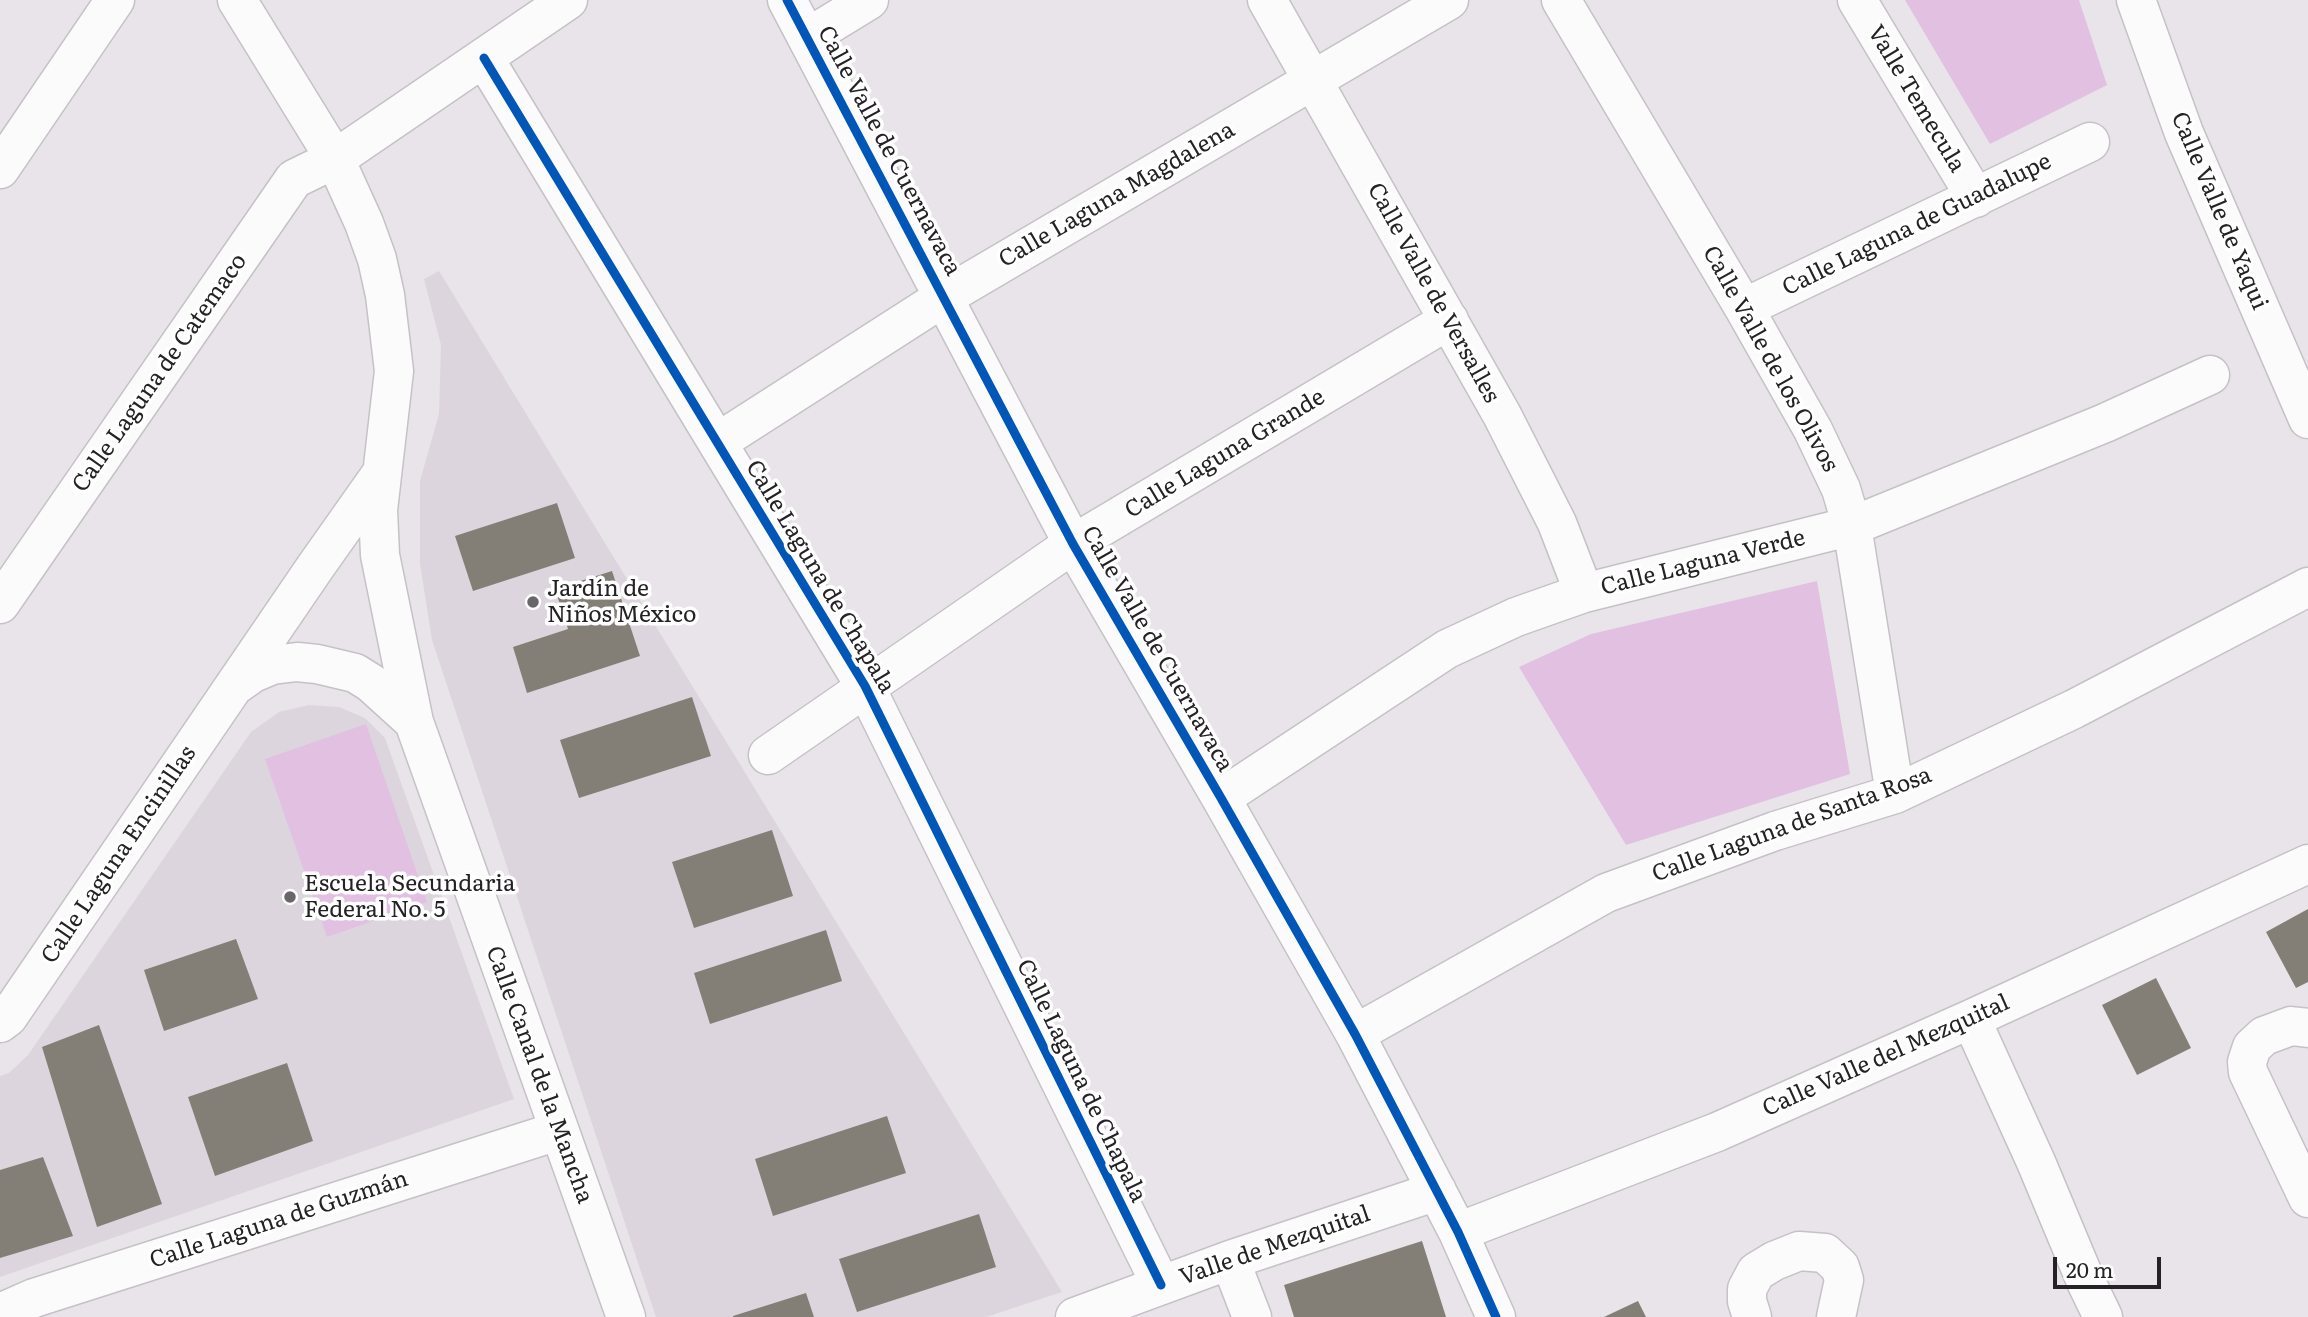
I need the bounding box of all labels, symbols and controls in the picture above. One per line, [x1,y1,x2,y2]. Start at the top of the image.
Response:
street label: Valle Temecula [1861,20,1971,178]
street label: Calle Valle de Cuernavaca [811,21,967,281]
street label: Calle Valle de Yaqui [2165,108,2273,314]
street label: Calle Laguna Magdalena [994,116,1240,274]
street label: Calle Laguna de Guadalupe [1778,148,2056,302]
street label: Calle Valle de Versalles [1361,178,1505,408]
street label: Calle Valle de los Olivos [1696,241,1844,477]
street label: Calle Laguna de Catemaco [67,248,253,498]
street label: Calle Laguna Grande [1120,383,1330,525]
street label: Calle Laguna de Chapala [739,455,901,699]
street label: Calle Valle de Cuernavaca [1075,521,1239,777]
street label: Calle Laguna Verde [1598,524,1808,602]
place label: Jardín de Niños México [547,575,696,629]
marker: Jardín de Niños México [525,594,541,610]
street label: Calle Laguna Encinillas [36,741,202,969]
street label: Calle Laguna de Santa Rosa [1649,762,1935,888]
place label: Escuela Secundaria Federal No. 5 [304,870,515,924]
marker: Escuela Secundaria Federal No. 5 [282,889,298,905]
street label: Calle Canal de la Mancha [480,943,598,1207]
street label: Calle Laguna de Chapala [1010,955,1152,1207]
street label: Calle Valle del Mezquital [1758,989,2014,1123]
street label: Calle Laguna de Guzmán [146,1165,412,1275]
street label: Valle de Mezquital [1176,1200,1374,1292]
scale bar [2056,1244,2164,1288]
text: 20 m [2066,1253,2113,1284]

